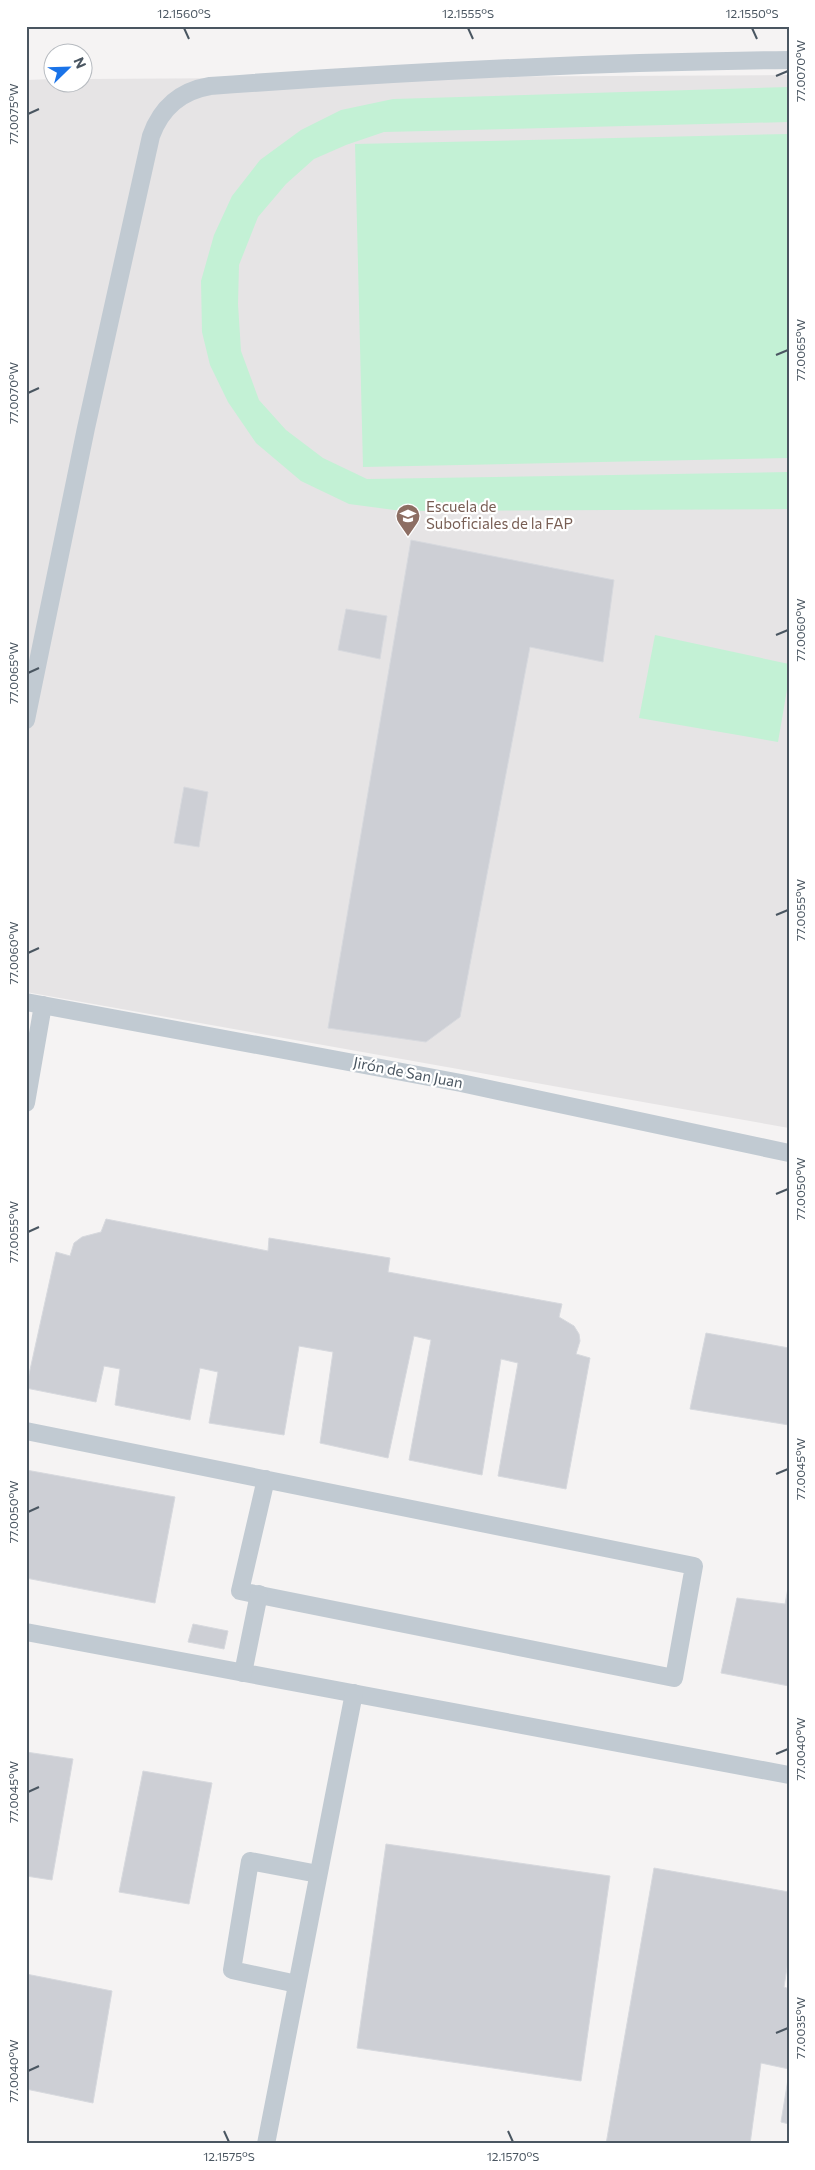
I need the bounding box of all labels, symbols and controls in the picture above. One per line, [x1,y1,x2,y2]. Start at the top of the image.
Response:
text: 12.1560°S [157,6,211,20]
text: 12.1555°S [442,6,494,20]
text: 12.1550°S [725,6,779,20]
text: 77.0070°W [793,40,807,102]
north arrow [42,42,92,92]
text: N [71,55,90,71]
text: 77.0075°W [6,83,20,145]
text: 77.0065°W [793,319,807,381]
text: 77.0070°W [6,362,20,424]
place label: Escuela de Suboficiales de la FAP [426,497,573,532]
school or university icon: Escuela de Suboficiales de la FAP [395,503,421,537]
text: 77.0060°W [793,598,807,662]
text: 77.0065°W [6,642,20,704]
text: 77.0055°W [793,879,807,941]
text: 77.0060°W [6,921,20,985]
street label: Jirón de San Juan [352,1053,464,1091]
text: 77.0050°W [793,1158,807,1220]
text: 77.0055°W [6,1201,20,1263]
text: 77.0045°W [793,1438,807,1500]
text: 77.0050°W [6,1481,20,1543]
text: 77.0040°W [793,1717,807,1781]
text: 77.0045°W [6,1761,20,1823]
text: 77.0035°W [793,1997,807,2059]
text: 77.0040°W [6,2039,20,2103]
text: 12.1575°S [203,2149,255,2163]
text: 12.1570°S [487,2149,539,2163]

